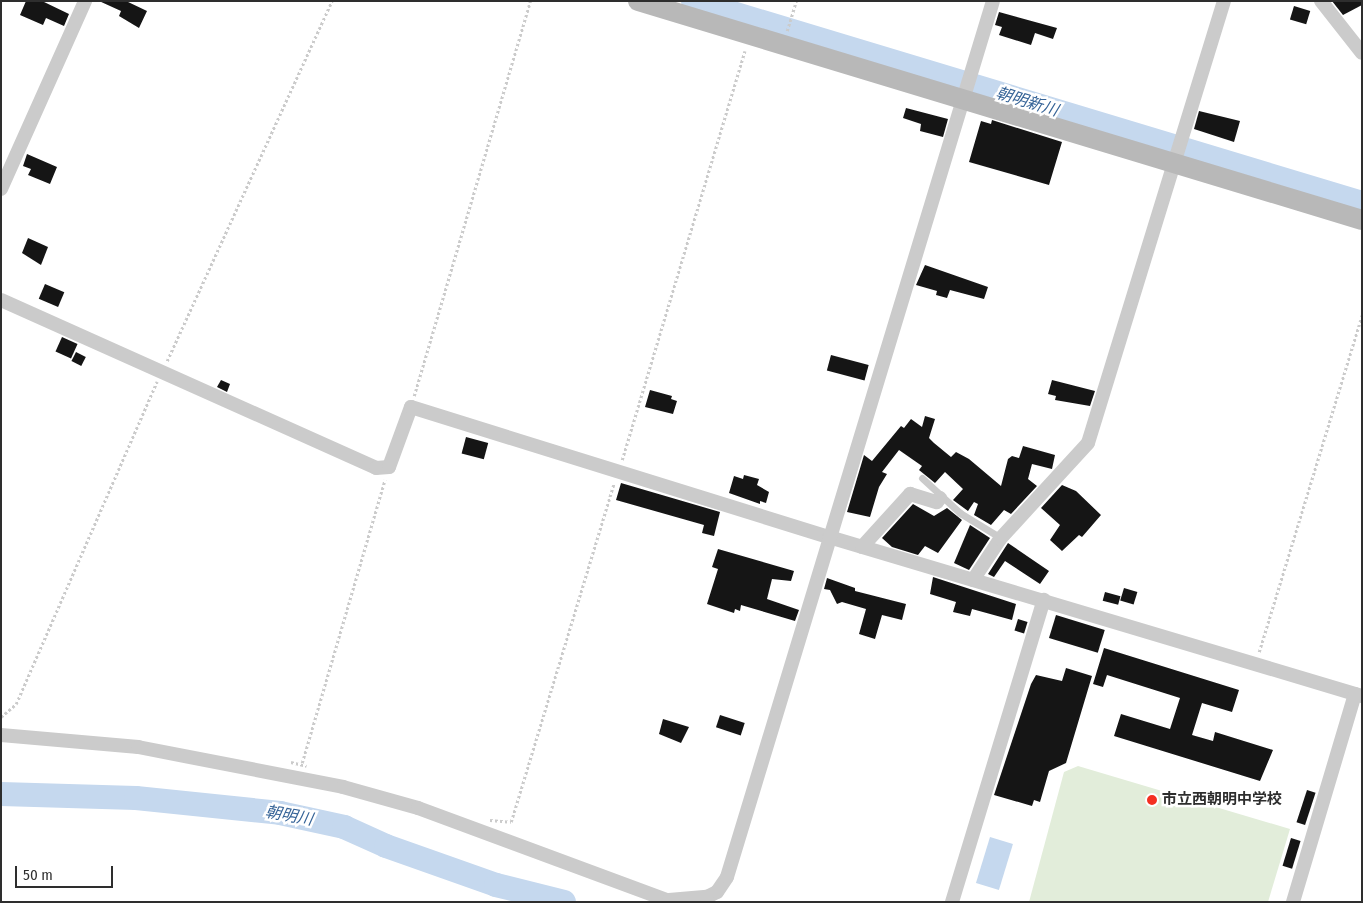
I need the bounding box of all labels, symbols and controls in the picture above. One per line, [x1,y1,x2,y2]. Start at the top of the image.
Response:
water label: 朝明新川 [994,83,1060,121]
place label: 市立西朝明中学校 [1162,791,1282,809]
marker: 市立西朝明中学校 [1146,794,1158,806]
water label: 朝明川 [264,802,314,830]
scale bar [18,856,115,888]
text: 50 m [23,866,53,884]

